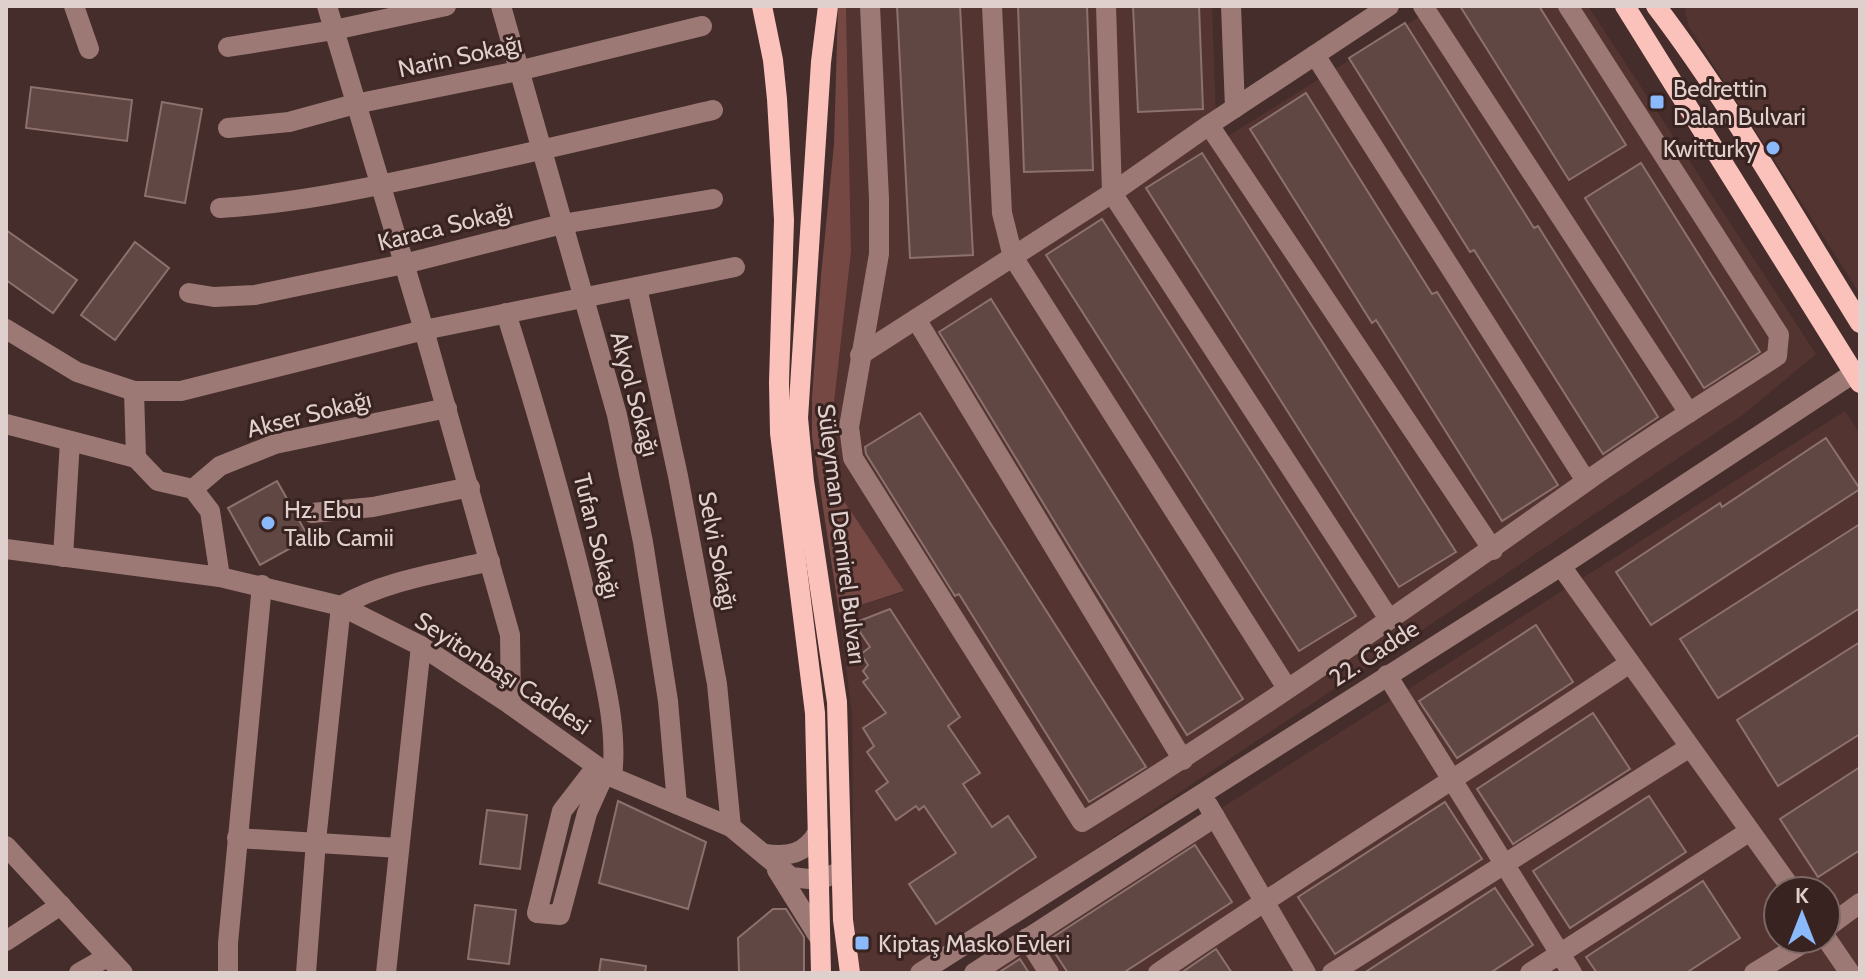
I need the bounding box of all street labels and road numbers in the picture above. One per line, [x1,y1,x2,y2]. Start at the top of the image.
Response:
street label: Narin Sokağı [395,29,525,83]
street label: Karaca Sokağı [374,195,516,257]
street label: Akyol Sokağı [604,328,666,460]
street label: Akser Sokağı [244,385,374,443]
street label: Süleyman Demirel Bulvarı [812,402,872,666]
street label: Tufan Sokağı [567,470,627,602]
street label: Selvi Sokağı [692,489,744,613]
street label: Seyitonbaşı Caddesi [410,605,596,741]
street label: 22. Cadde [1324,613,1424,693]

